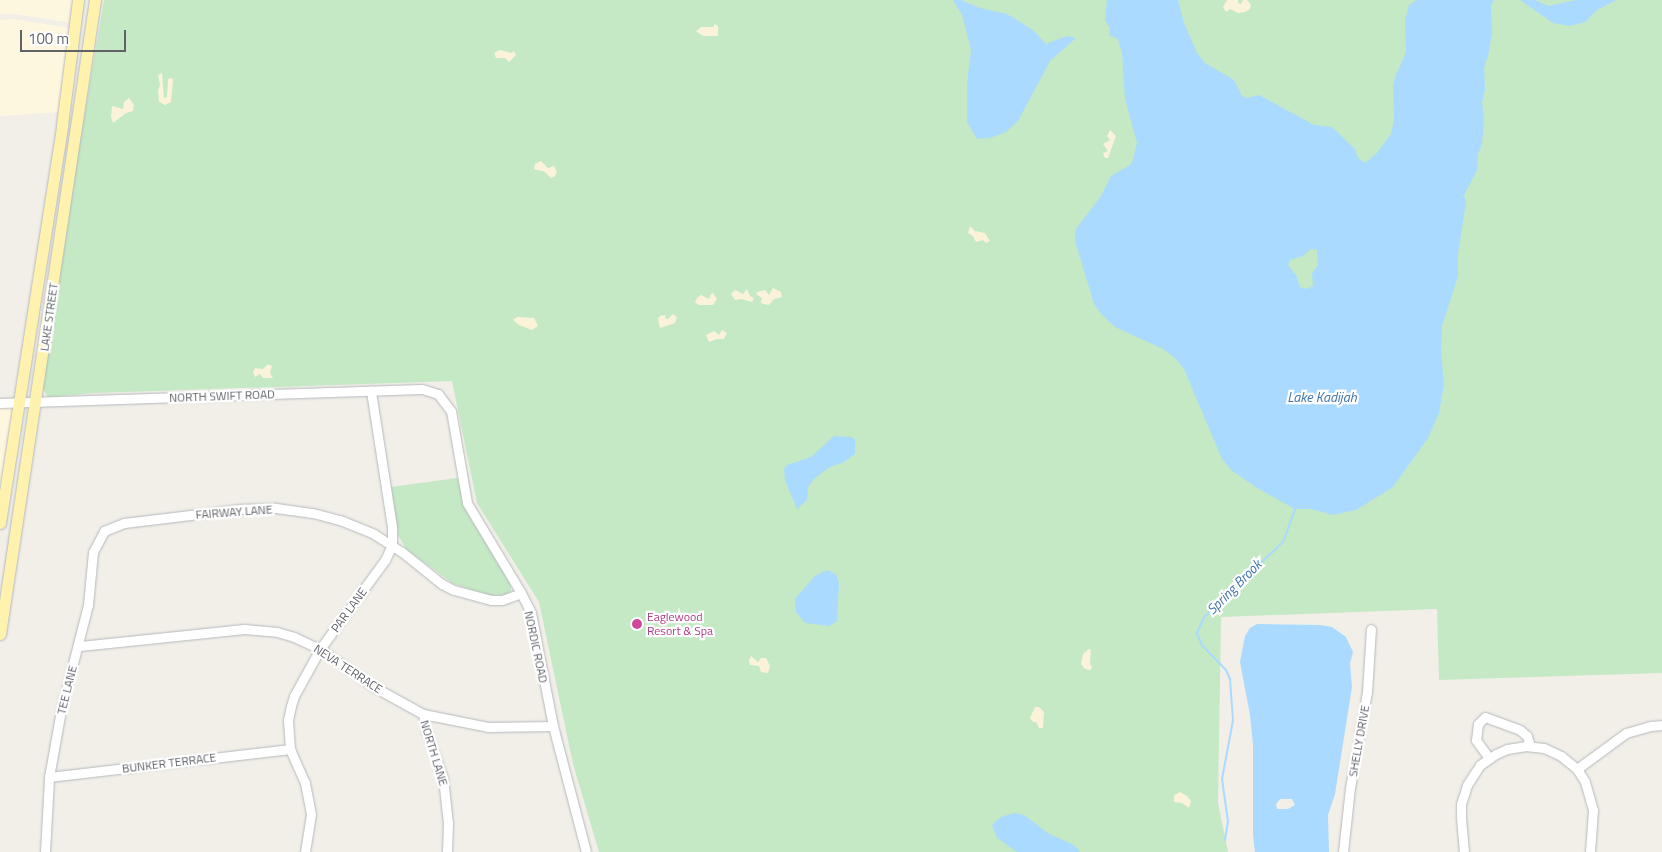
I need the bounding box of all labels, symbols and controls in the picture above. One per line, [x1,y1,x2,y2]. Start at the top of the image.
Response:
scale bar [22,20,129,52]
text: 100 m [28,27,69,50]
street label: LAKE STREET [37,282,61,352]
street label: NORTH SWIFT ROAD [169,387,275,405]
water label: Lake Kadijah [1287,389,1357,405]
street label: FAIRWAY LANE [195,502,273,522]
water label: Spring Brook [1203,556,1265,618]
street label: PAR LANE [328,585,370,635]
street label: NORDIC ROAD [521,610,551,684]
place label: Eaglewood Resort & Spa [647,610,713,638]
marker: Eaglewood Resort & Spa [631,618,643,630]
street label: NEVA TERRACE [311,641,385,697]
street label: TEE LANE [54,664,80,716]
street label: SHELLY DRIVE [1346,704,1372,778]
street label: NORTH LANE [417,718,451,788]
street label: BUNKER TERRACE [121,750,217,776]

